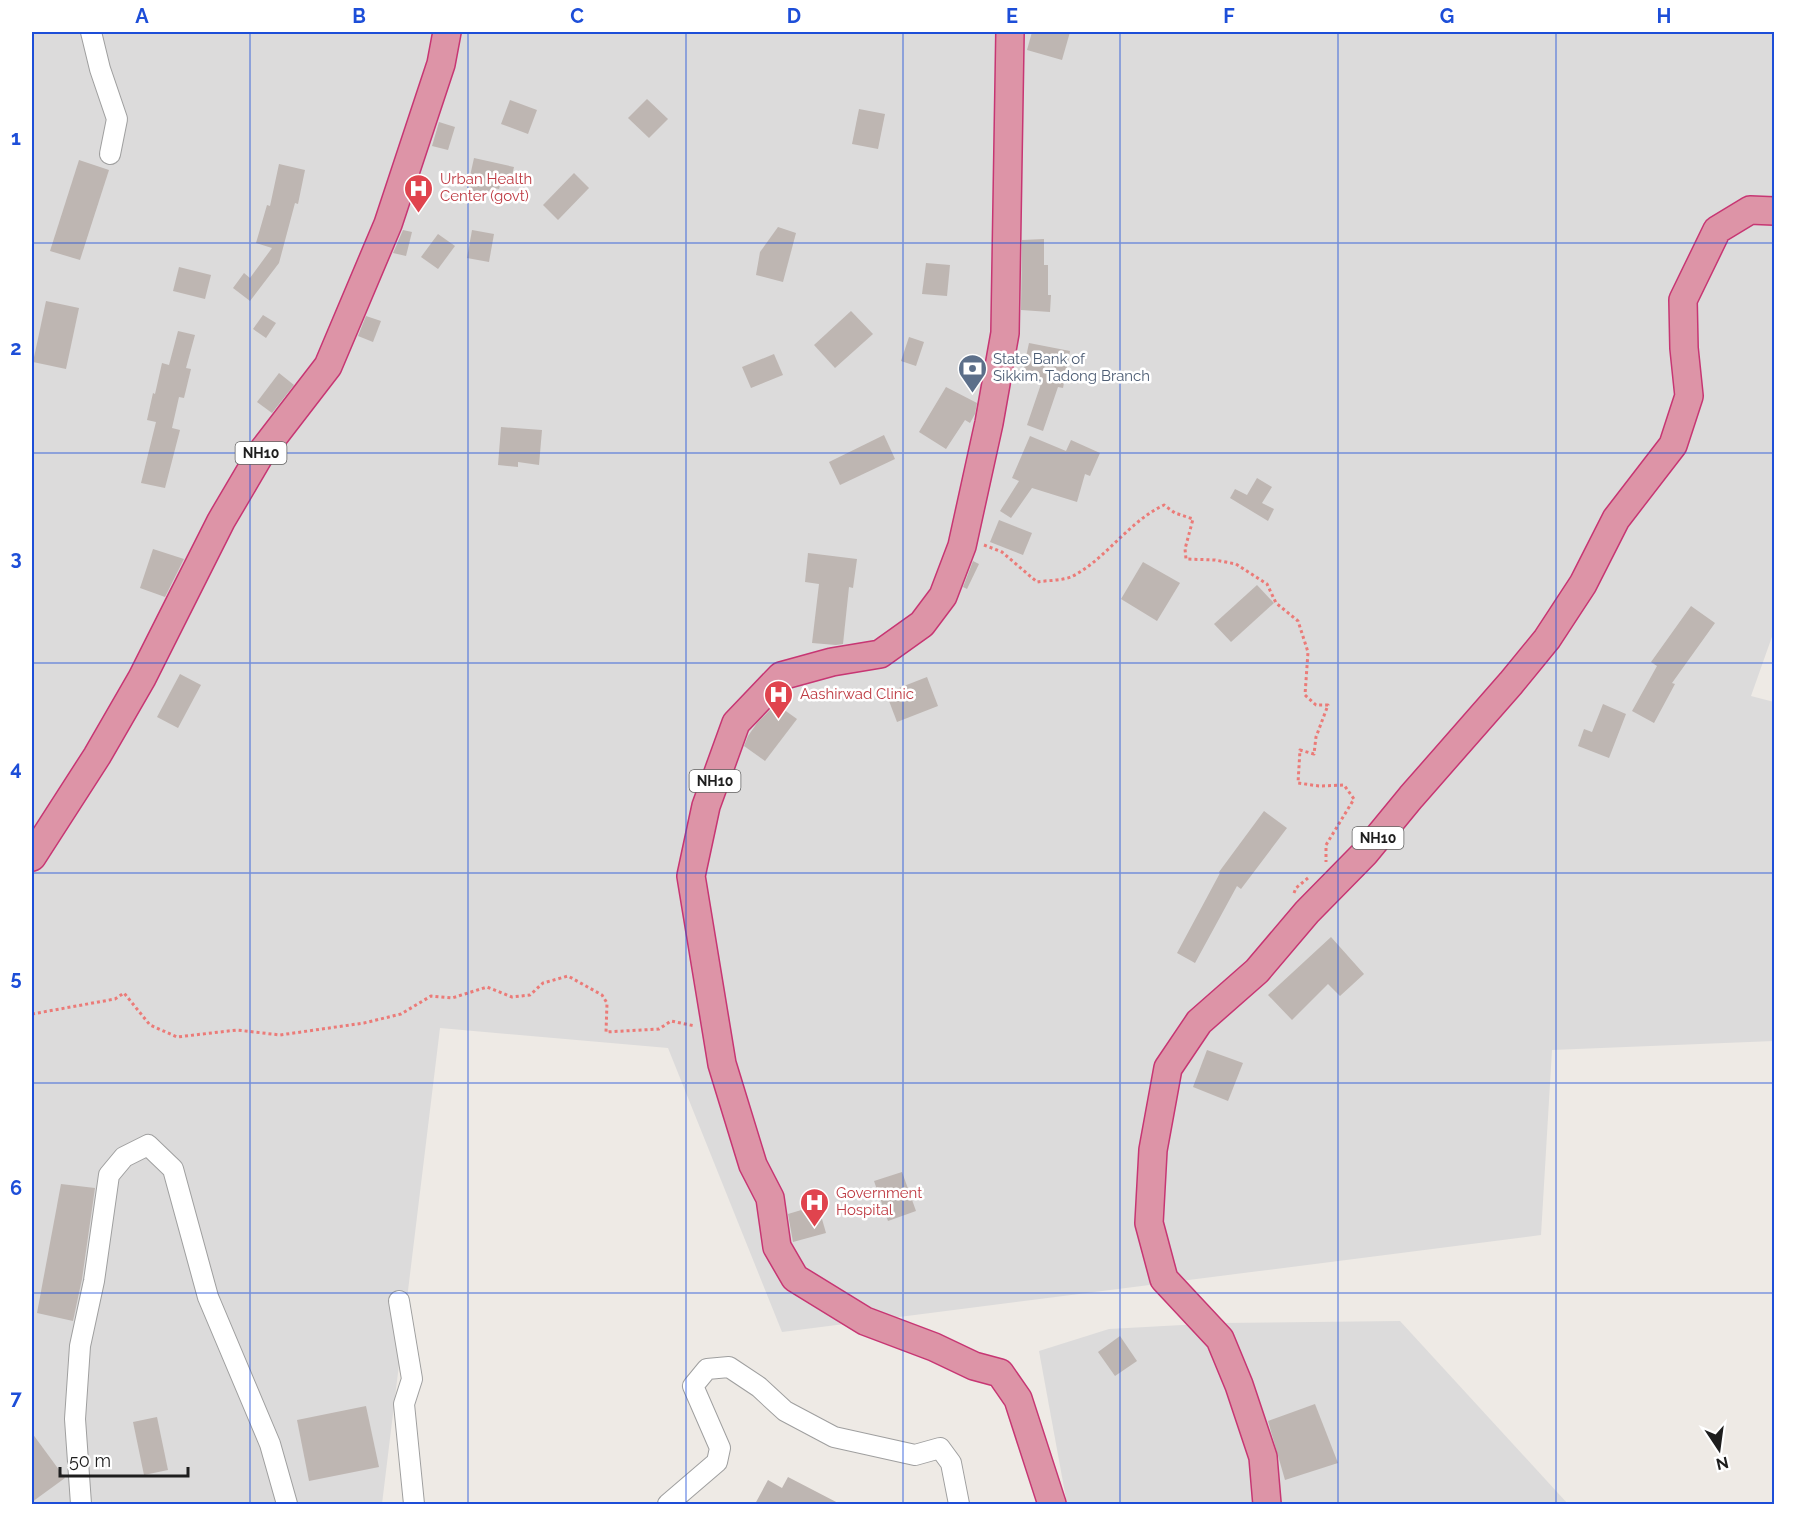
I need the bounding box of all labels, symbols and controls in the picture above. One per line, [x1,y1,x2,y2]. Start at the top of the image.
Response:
text: A [135,4,149,28]
text: B [352,4,366,28]
text: C [570,4,584,28]
text: D [787,4,801,28]
text: E [1006,4,1018,28]
text: F [1223,4,1235,28]
text: G [1440,4,1454,28]
text: H [1657,4,1671,28]
text: 1 [11,126,21,150]
place label: Urban Health Center (govt) [440,170,532,205]
hospital icon: Urban Health Center (govt) [403,172,435,214]
text: 2 [10,336,22,360]
place label: State Bank of Sikkim, Tadong Branch [993,350,1150,385]
bank icon: State Bank of Sikkim, Tadong Branch [956,352,988,394]
road number: NH10 [236,442,286,464]
text: 3 [10,546,22,570]
hospital icon: Aashirwad Clinic [763,678,795,720]
place label: Aashirwad Clinic [800,685,914,703]
text: 4 [10,756,22,780]
road number: NH10 [690,770,740,792]
road number: NH10 [1352,827,1404,849]
text: 5 [10,966,22,990]
text: 6 [10,1176,22,1200]
place label: Government Hospital [836,1184,922,1219]
hospital icon: Government Hospital [799,1186,831,1228]
text: 7 [10,1386,22,1410]
north arrow [1689,1419,1749,1479]
scale bar [60,1440,188,1478]
text: 50 m [69,1450,111,1471]
text: N [1714,1452,1730,1474]

